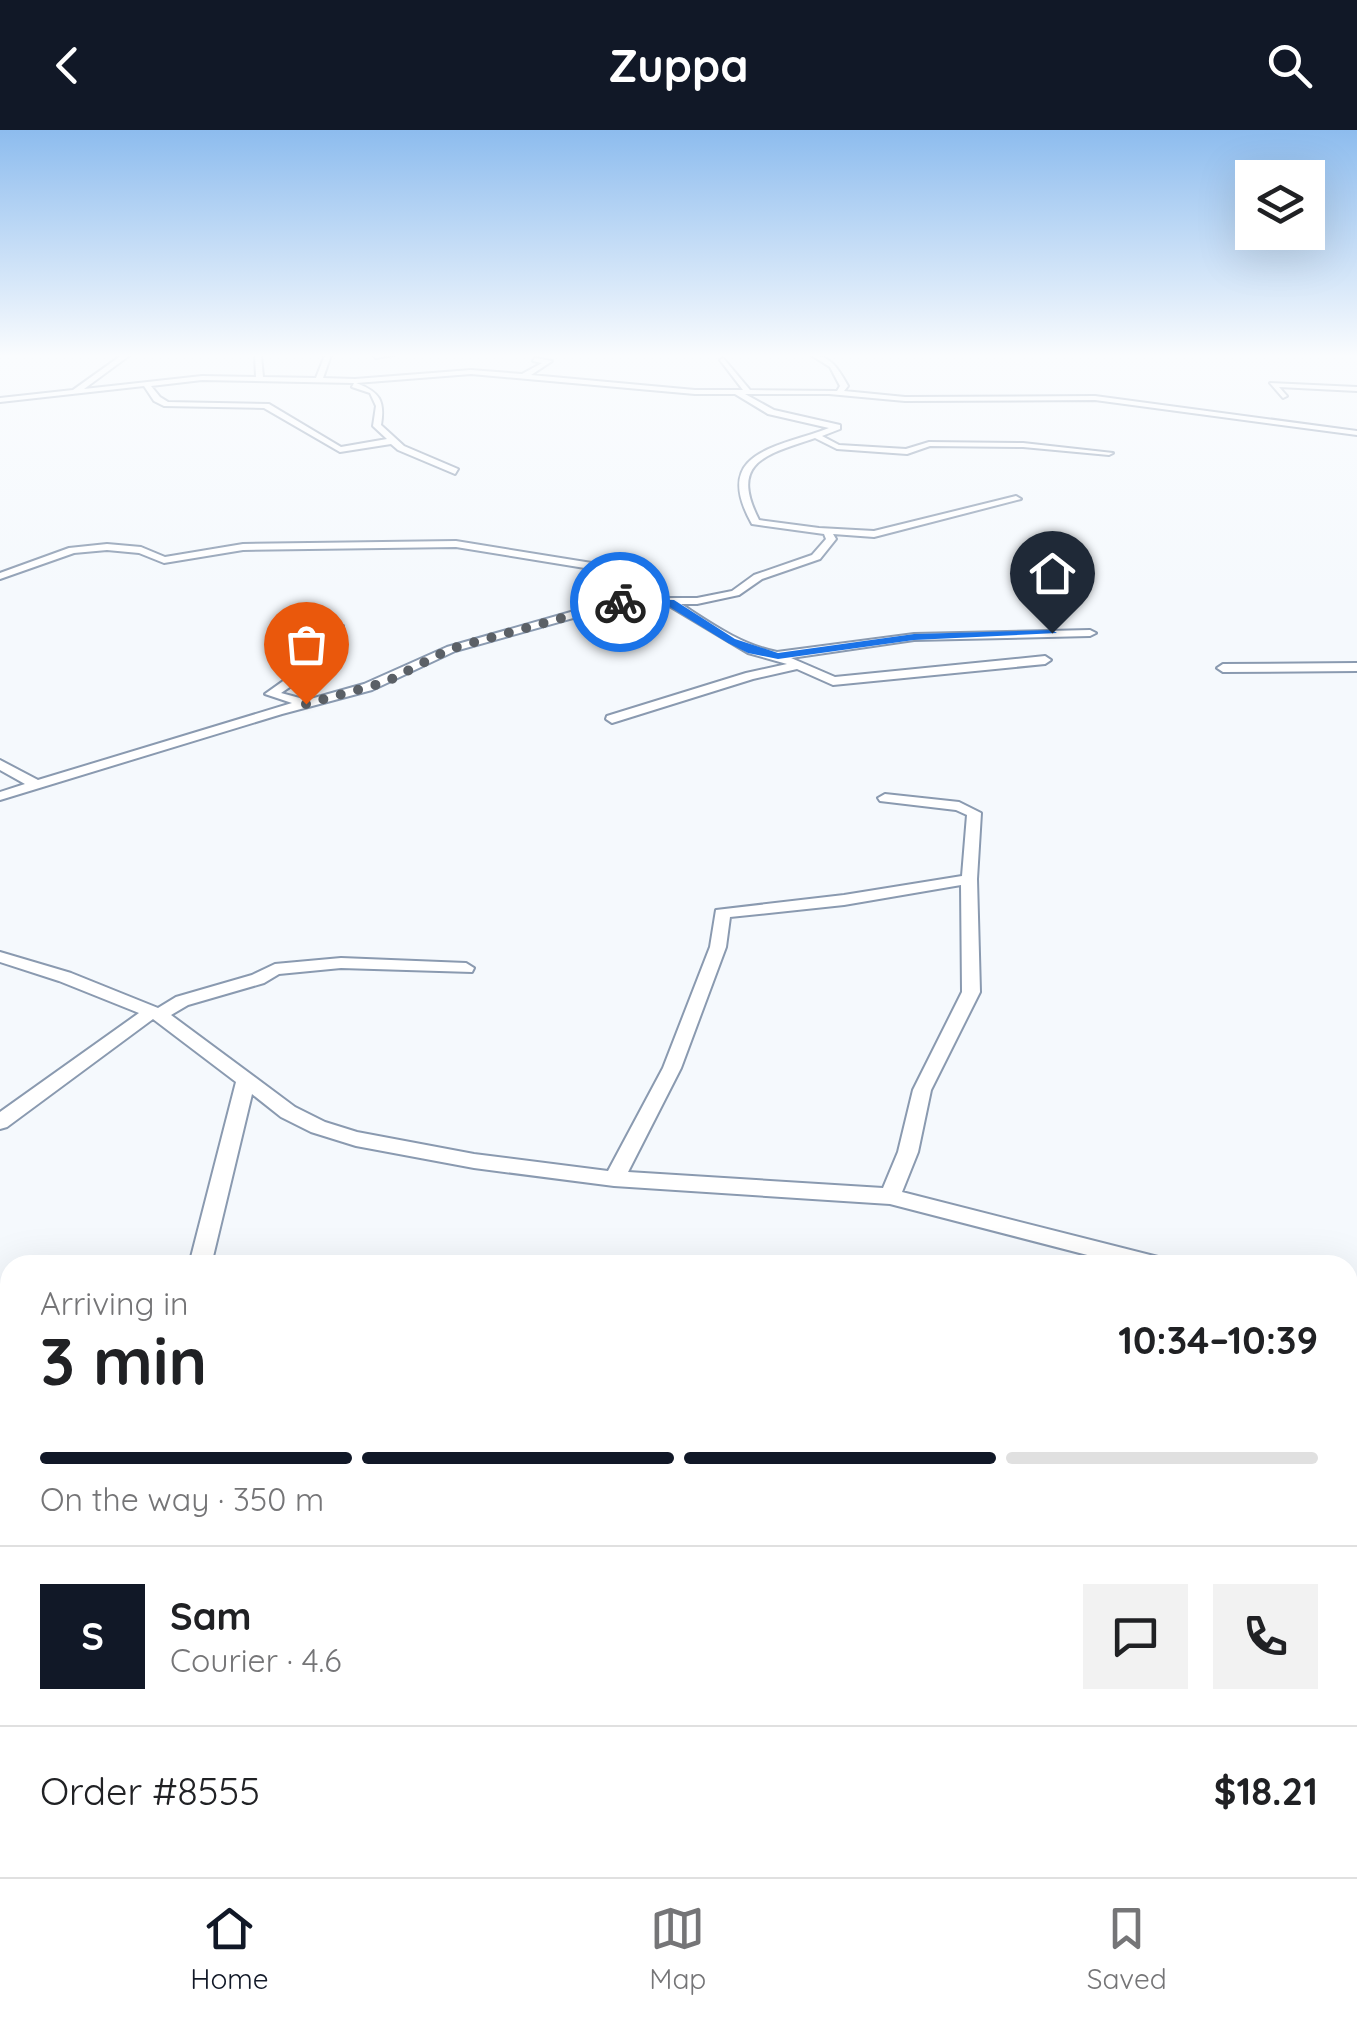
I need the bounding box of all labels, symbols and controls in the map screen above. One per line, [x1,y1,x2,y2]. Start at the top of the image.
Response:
text: Zuppa [608,37,749,93]
icon: back [40,38,95,93]
icon: search [1262,38,1317,93]
map controls [1235,160,1325,250]
button: layers [1235,160,1325,250]
pin [1010,531,1095,634]
icon: home [1025,546,1080,601]
courier [570,552,670,652]
icon: bike [593,575,648,630]
pin [264,602,349,705]
icon: bag [279,617,334,672]
text: Arriving in [40,1283,189,1323]
text: 10:34–10:39 [1118,1316,1318,1364]
text: 3 min [40,1320,207,1401]
text: On the way · 350 m [40,1479,324,1519]
button: chat [1083,1584,1188,1689]
button: phone [1213,1584,1318,1689]
text: Sam [170,1592,252,1640]
text: S [81,1612,104,1660]
text: Courier · 4.6 [170,1640,342,1680]
text: Order #8555 [40,1767,260,1815]
text: $18.21 [1214,1767,1318,1815]
tab: Home [190,1901,269,1996]
tab: Map [649,1901,706,1996]
tab: Saved [1087,1901,1167,1996]

